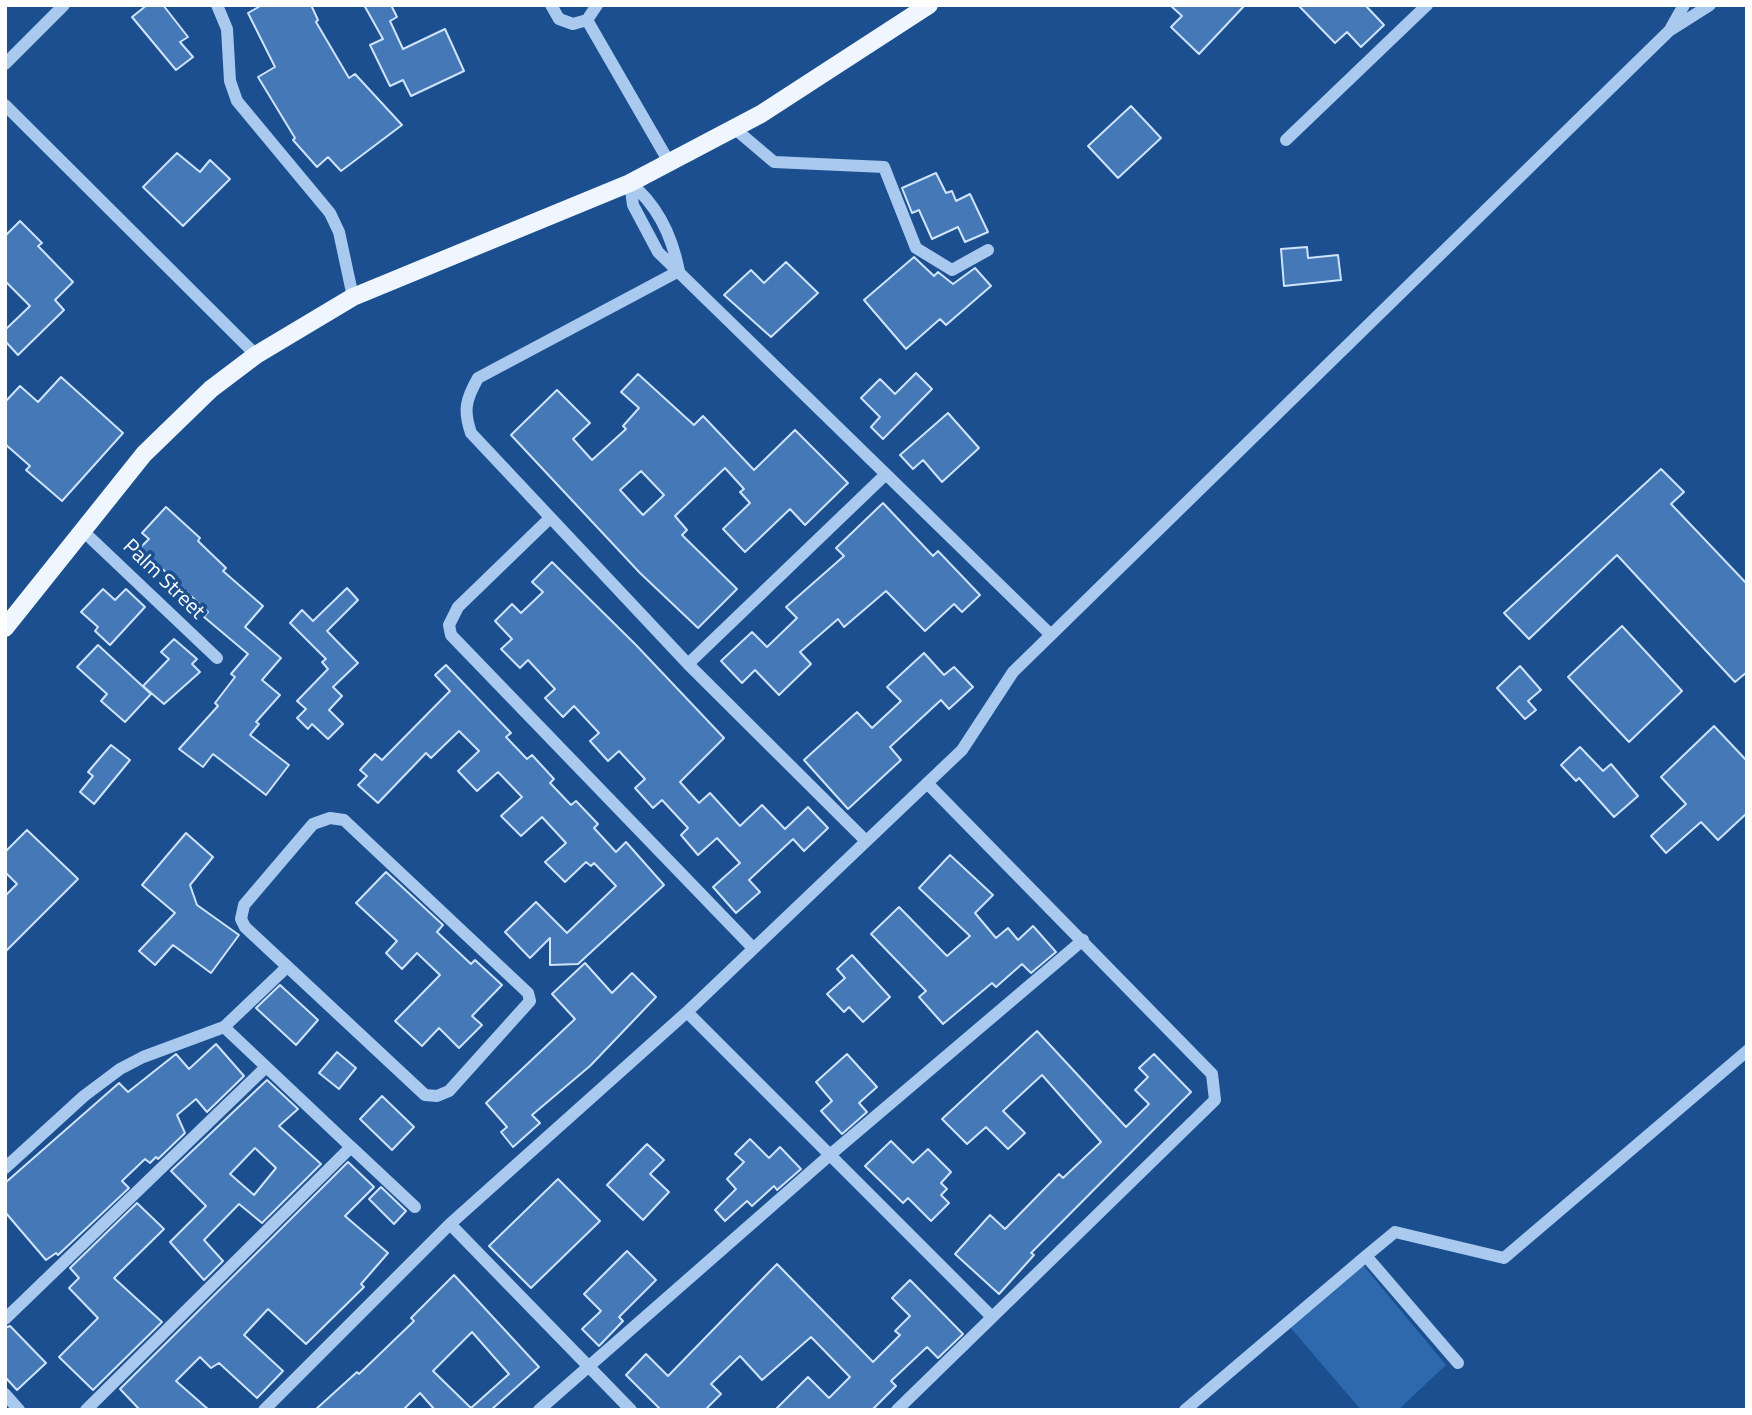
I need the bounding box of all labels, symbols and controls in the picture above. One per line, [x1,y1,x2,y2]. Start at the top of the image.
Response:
street label: Palm Street [117,535,209,625]

